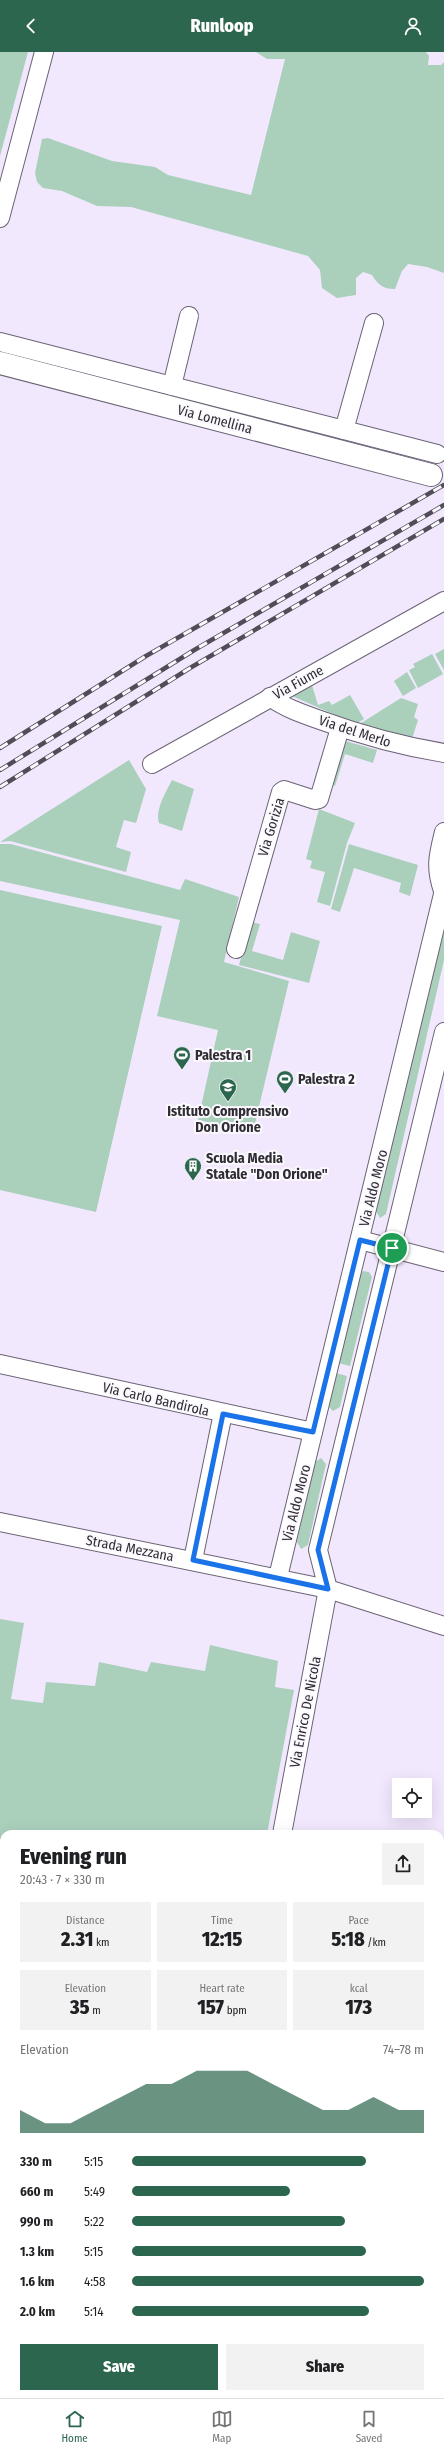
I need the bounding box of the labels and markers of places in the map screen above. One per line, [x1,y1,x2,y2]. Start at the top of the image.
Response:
sports icon: Palestra 1 [172,1045,192,1070]
place label: Palestra 1 [195,1047,251,1064]
sports icon: Palestra 2 [275,1069,295,1094]
place label: Palestra 2 [298,1071,355,1088]
school or university icon: Istituto Comprensivo Don Orione [218,1077,238,1102]
place label: Istituto Comprensivo Don Orione [167,1103,289,1136]
place label: Scuola Media Statale "Don Orione" [206,1150,328,1183]
building icon: Scuola Media Statale "Don Orione" [183,1156,203,1181]
pin [375,1231,409,1265]

